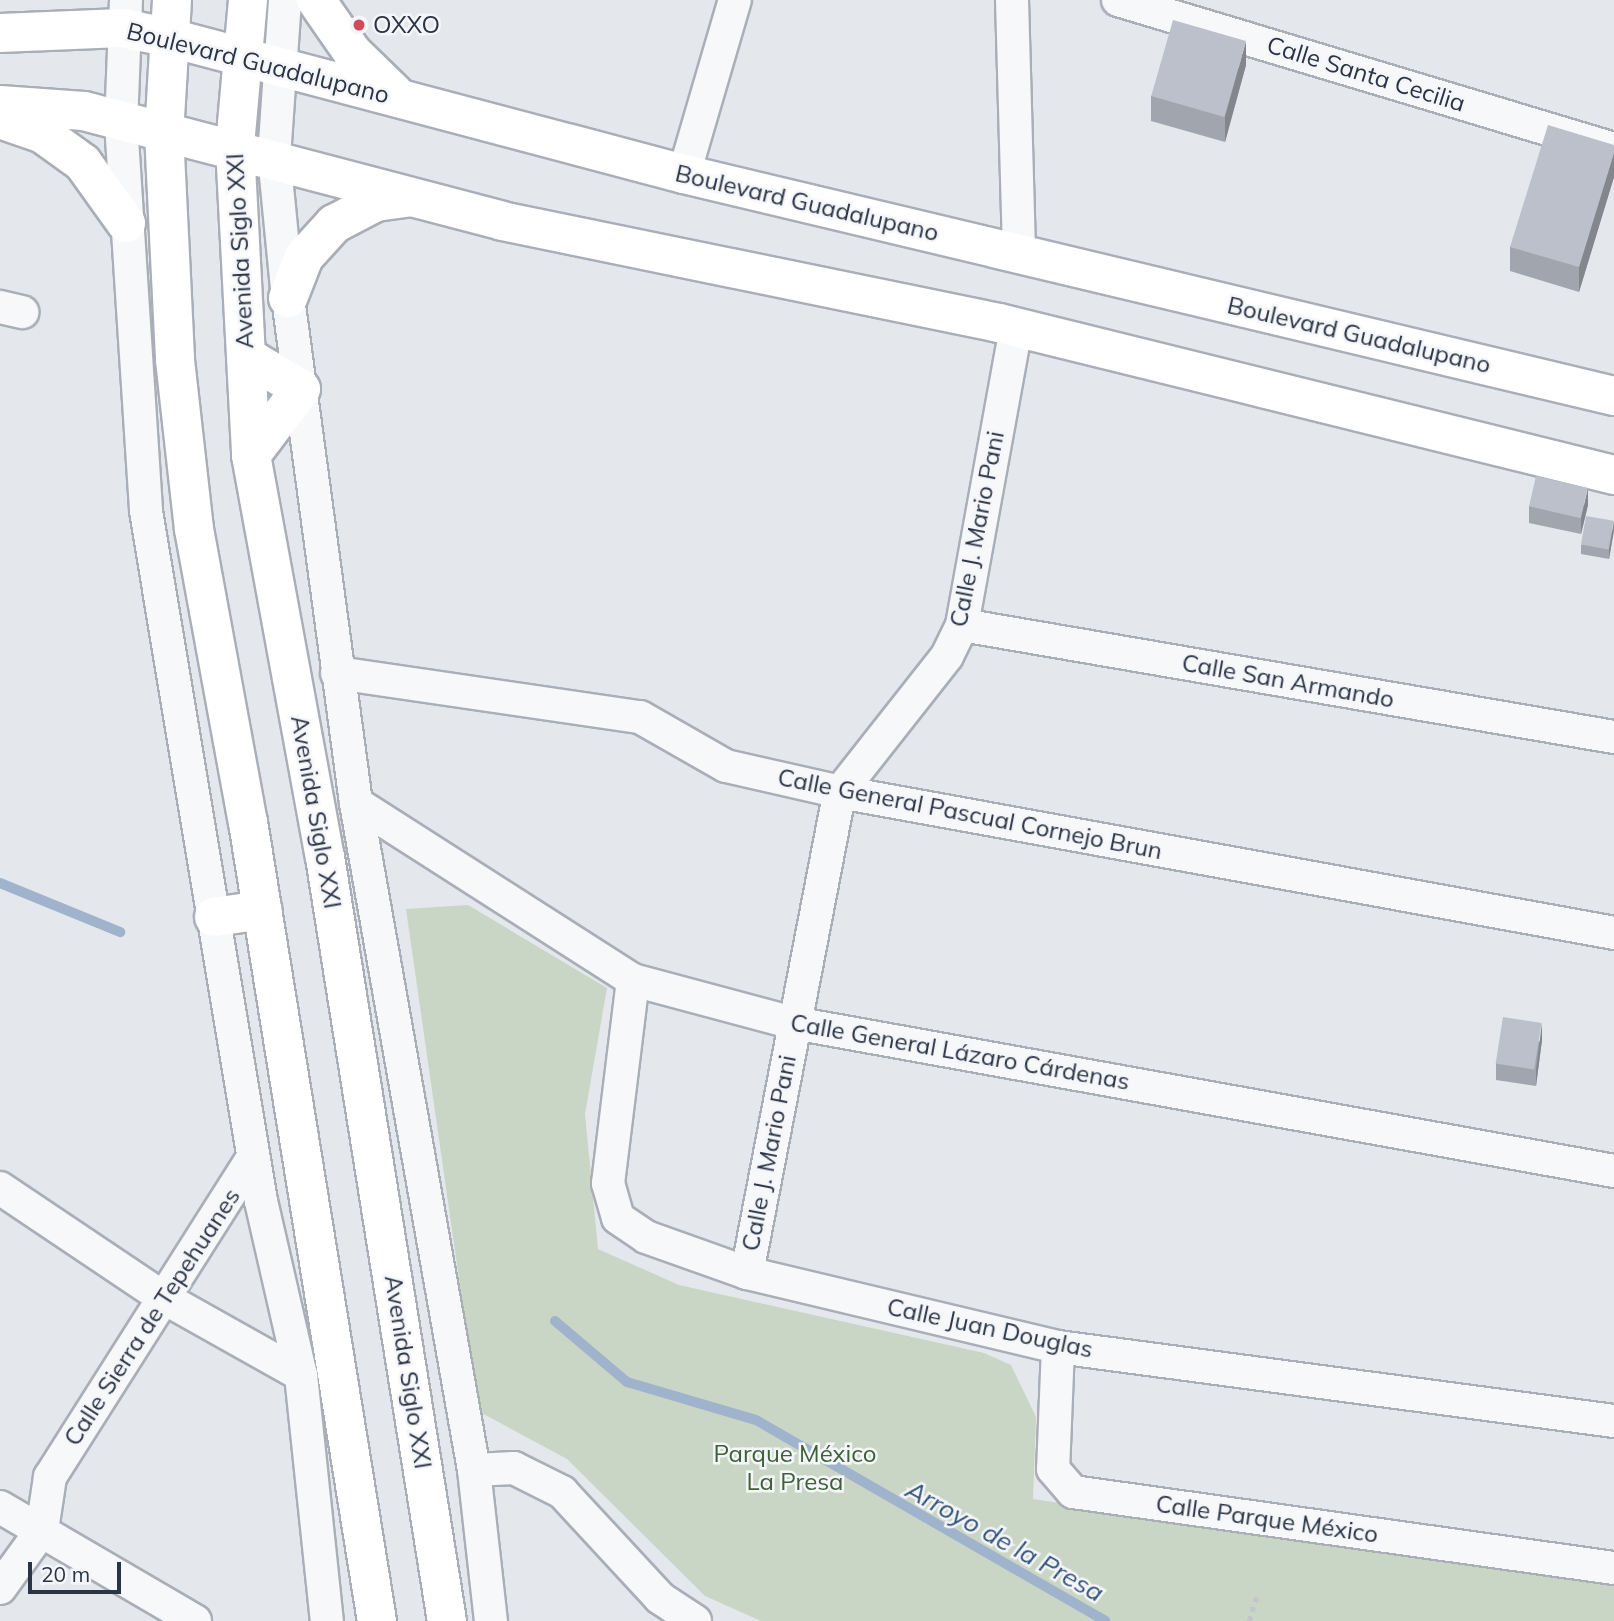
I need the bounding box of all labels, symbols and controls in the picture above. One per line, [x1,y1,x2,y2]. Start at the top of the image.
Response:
place label: OXXO [373,11,440,39]
street label: Boulevard Guadalupano [124,16,392,110]
marker: OXXO [351,17,367,33]
street label: Calle Santa Cecilia [1263,30,1469,118]
street label: Avenida Siglo XXI [220,152,260,350]
street label: Boulevard Guadalupano [673,159,941,247]
street label: Boulevard Guadalupano [1225,291,1493,379]
street label: Calle J. Mario Pani [944,429,1010,629]
street label: Calle San Armando [1180,648,1396,714]
street label: Avenida Siglo XXI [285,713,347,911]
street label: Calle General Pascual Cornejo Brun [775,763,1165,865]
street label: Calle General Lázaro Cárdenas [788,1008,1132,1096]
street label: Calle J. Mario Pani [736,1053,802,1253]
street label: Calle Sierra de Tepehuanes [58,1183,246,1451]
street label: Avenida Siglo XXI [378,1273,438,1471]
street label: Calle Juan Douglas [884,1292,1096,1364]
park label: Parque México La Presa [713,1440,877,1496]
water label: Arroyo de la Presa [901,1474,1109,1608]
street label: Calle Parque México [1154,1489,1380,1549]
scale bar [32,1548,124,1592]
text: 20 m [41,1561,90,1587]

